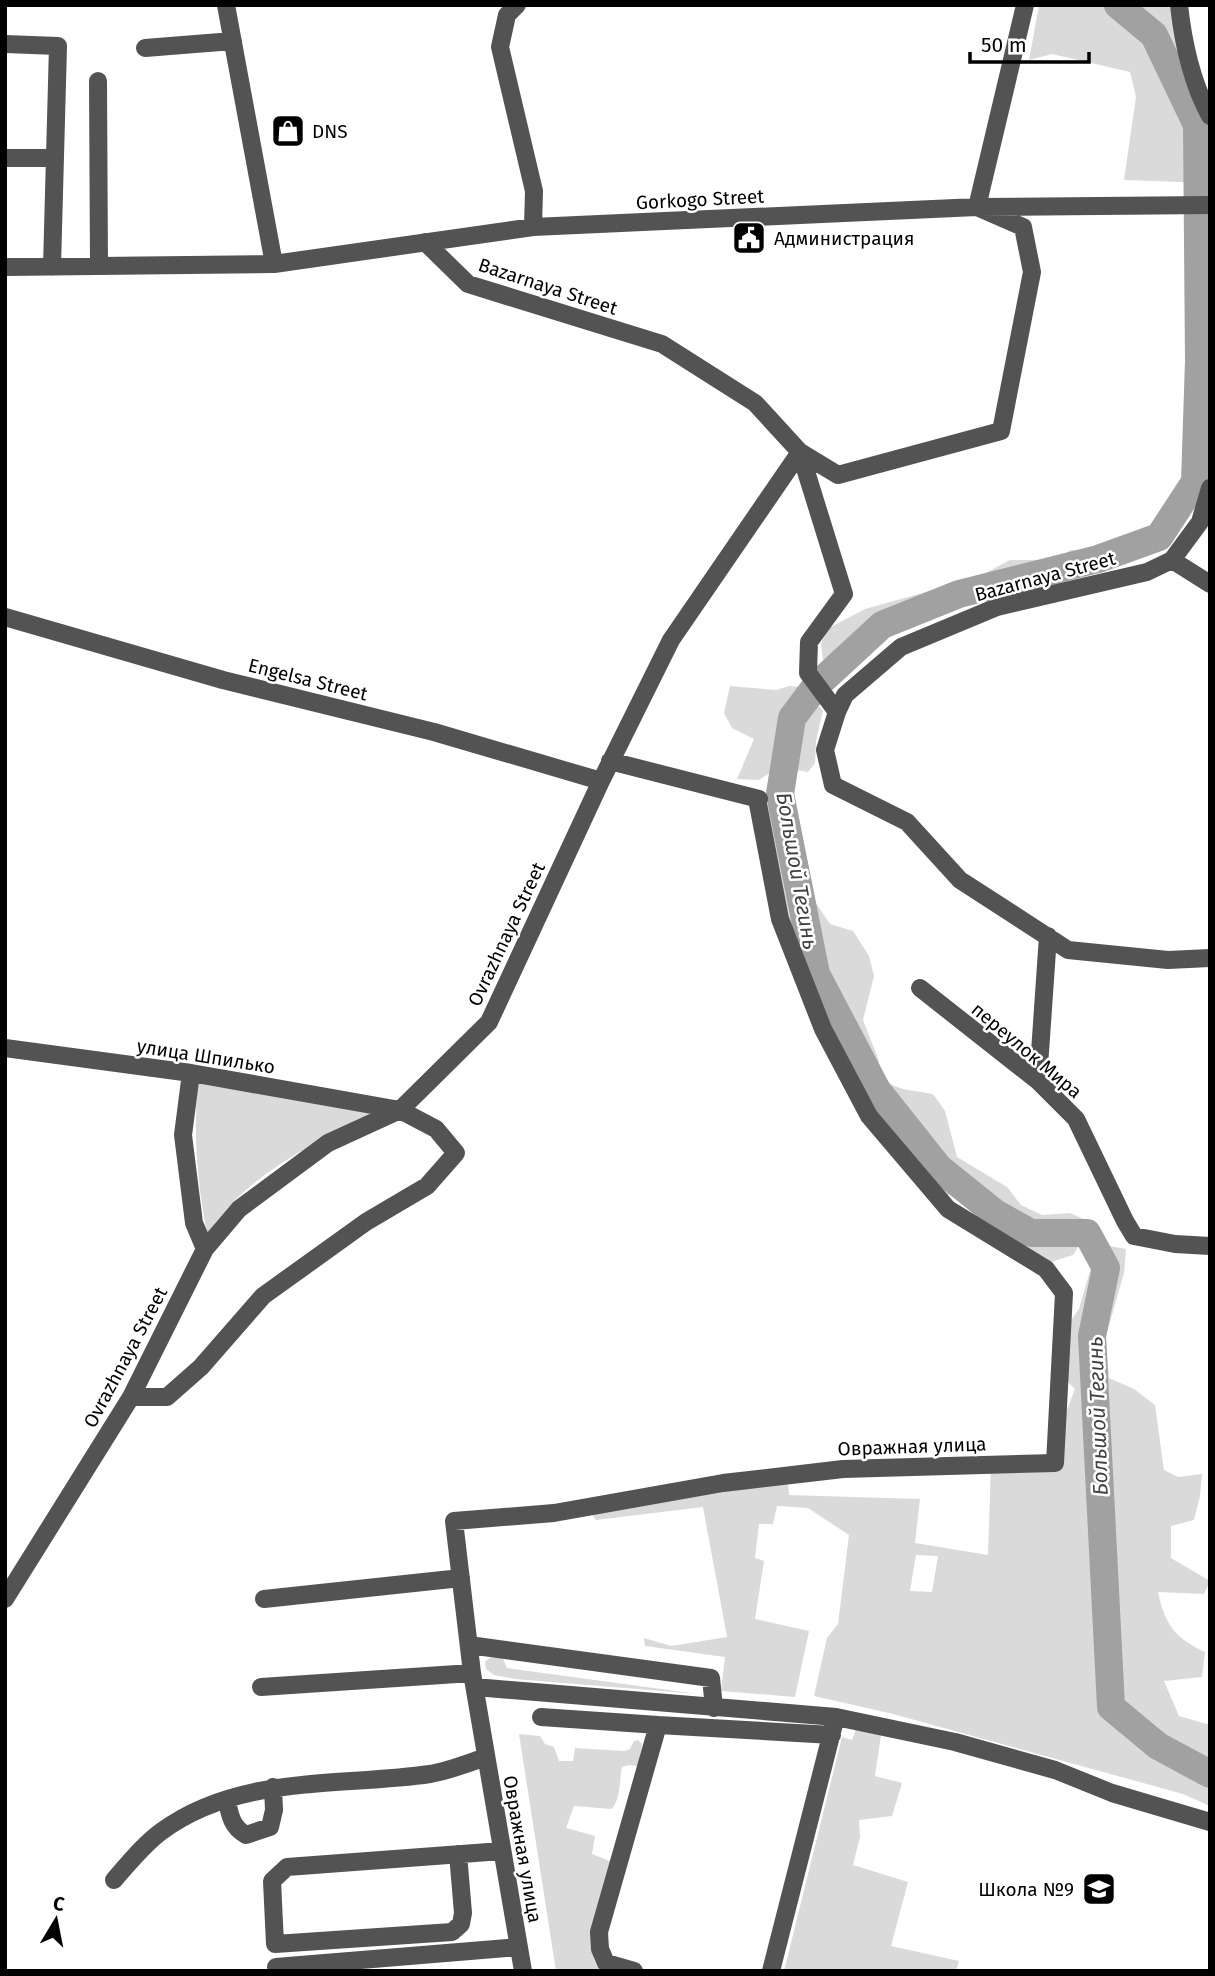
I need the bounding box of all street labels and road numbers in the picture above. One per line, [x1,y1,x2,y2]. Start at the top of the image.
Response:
street label: Gorkogo Street [635,185,765,214]
street label: Bazarnaya Street [475,253,620,320]
street label: Bazarnaya Street [972,547,1118,606]
street label: Engelsa Street [246,654,370,705]
street label: Ovrazhnaya Street [463,858,550,1010]
street label: переулок Мира [967,998,1086,1103]
street label: улица Шпилько [135,1034,277,1079]
street label: Ovrazhnaya Street [79,1283,172,1432]
street label: Овражная улица [837,1432,987,1461]
street label: Овражная улица [498,1774,547,1924]

